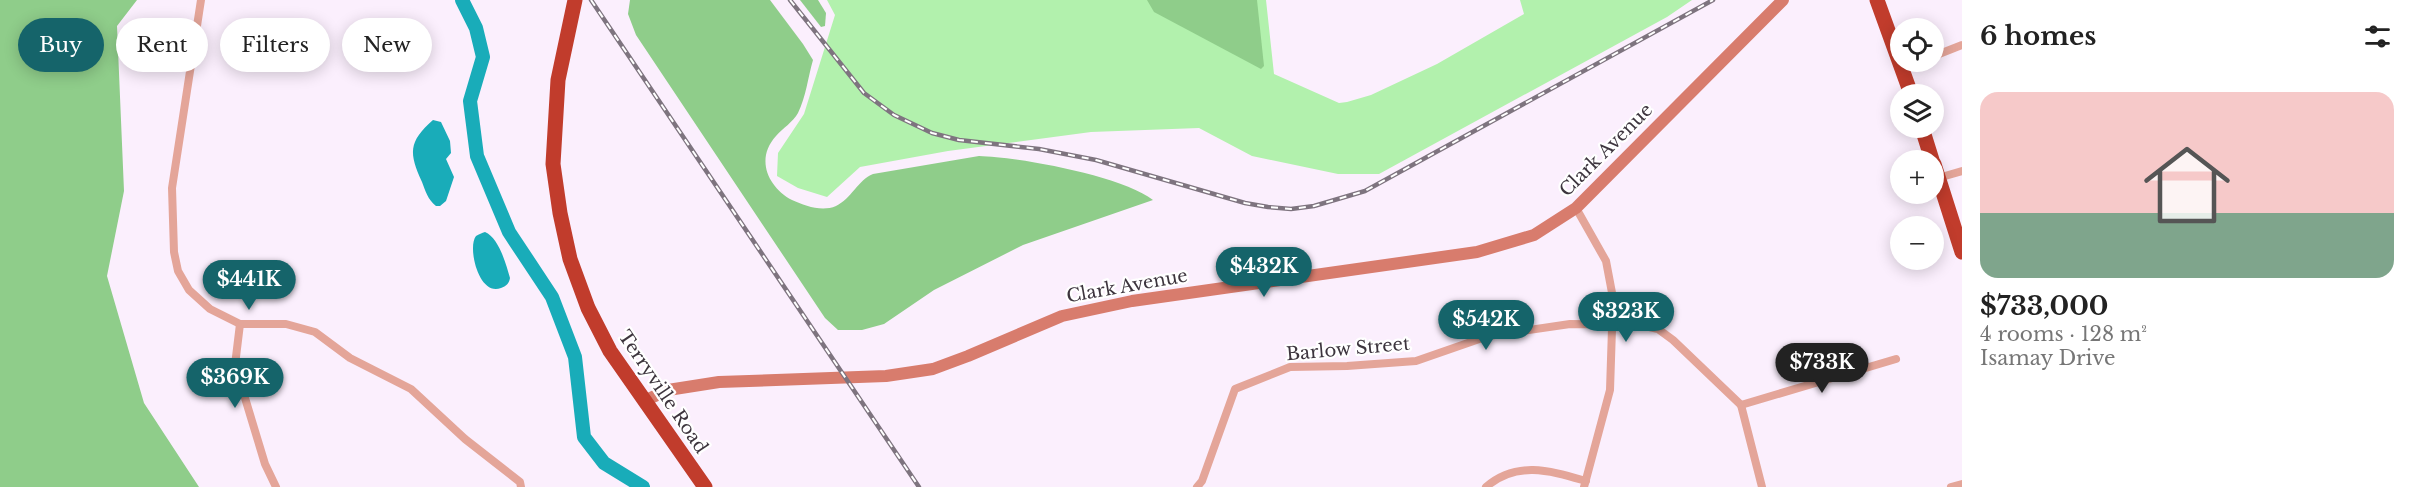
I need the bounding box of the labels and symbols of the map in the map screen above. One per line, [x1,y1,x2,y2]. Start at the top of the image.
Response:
street label: Clark Avenue [1555,99,1657,201]
pin: $432K [1222,247,1306,298]
pin: $441K [207,260,291,311]
street label: Clark Avenue [1065,265,1189,307]
pin: $323K [1584,292,1668,343]
pin: $542K [1444,300,1528,351]
street label: Terryville Road [614,326,712,458]
street label: Barlow Street [1285,333,1411,365]
pin: $733K [1780,343,1864,394]
pin: $369K [193,358,277,409]

